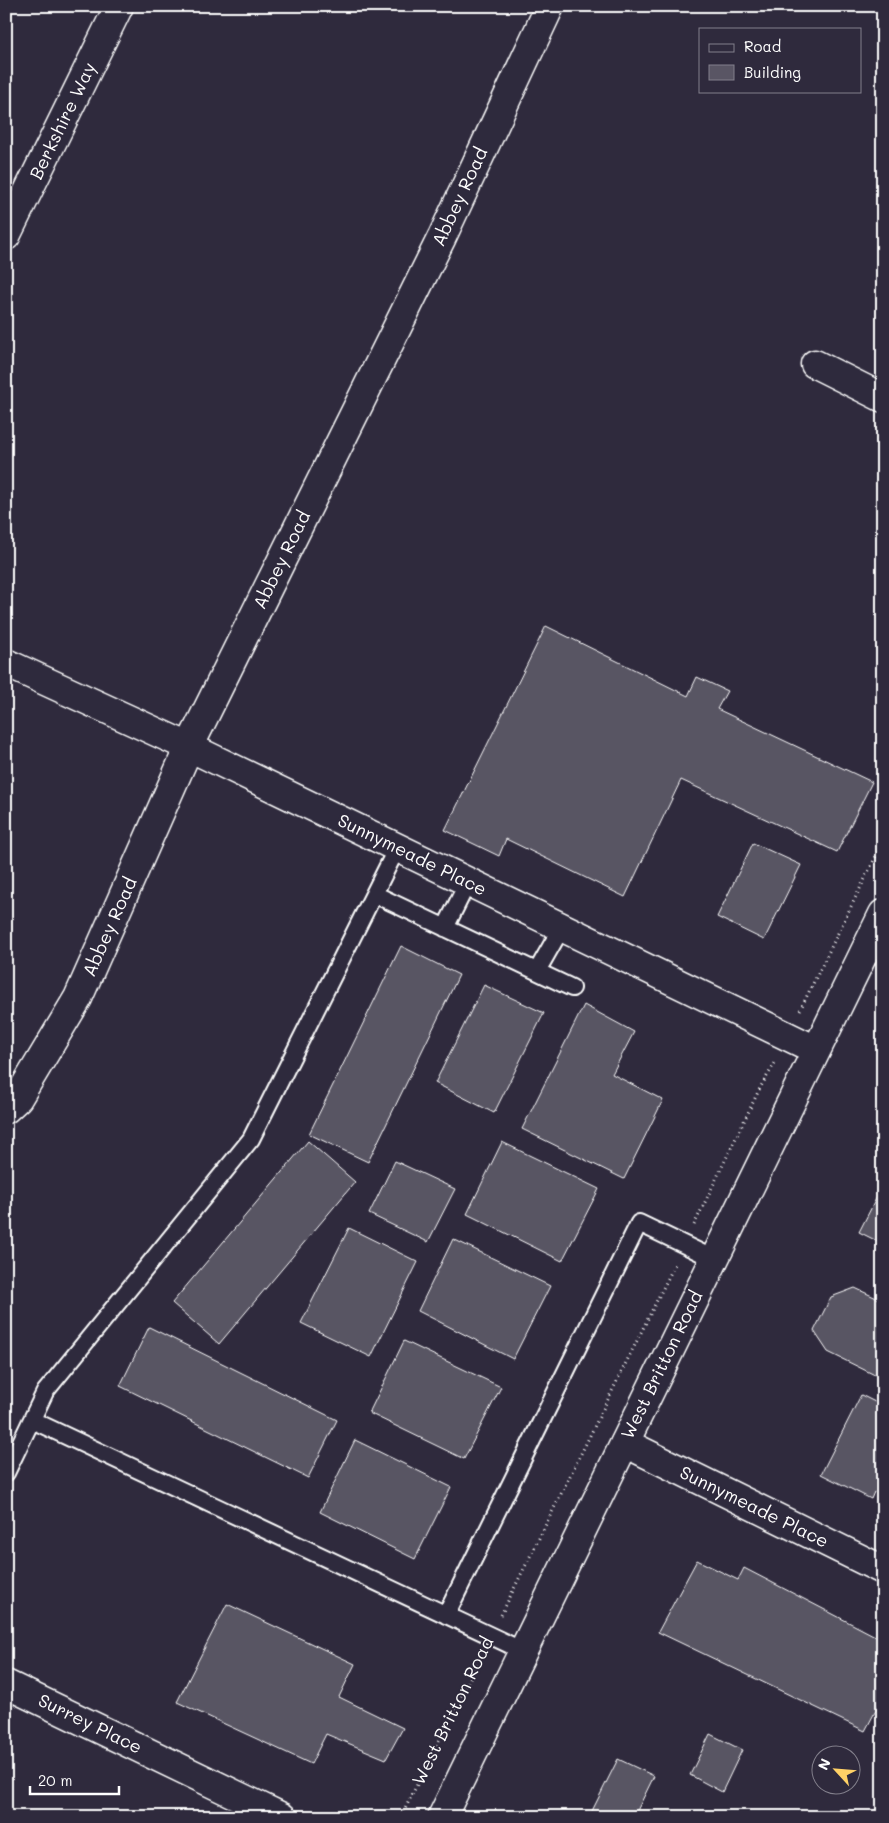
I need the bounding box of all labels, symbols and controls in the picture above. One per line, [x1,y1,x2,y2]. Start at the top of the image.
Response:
legend [699,28,862,92]
text: Road [744,36,781,56]
street label: Berkshire Way [23,58,101,183]
text: Building [744,62,801,82]
street label: Abbey Road [426,143,492,250]
street label: Abbey Road [247,506,315,613]
street label: Sunnymeade Place [334,808,491,901]
street label: Abbey Road [76,873,142,980]
street label: West Britton Road [615,1286,707,1443]
street label: Sunnymeade Place [676,1460,833,1553]
street label: West Britton Road [406,1632,498,1789]
street label: Surrey Place [34,1688,146,1759]
north arrow [812,1746,862,1796]
text: N [813,1755,835,1773]
scale bar [30,1763,119,1795]
text: 20 m [38,1770,72,1790]

